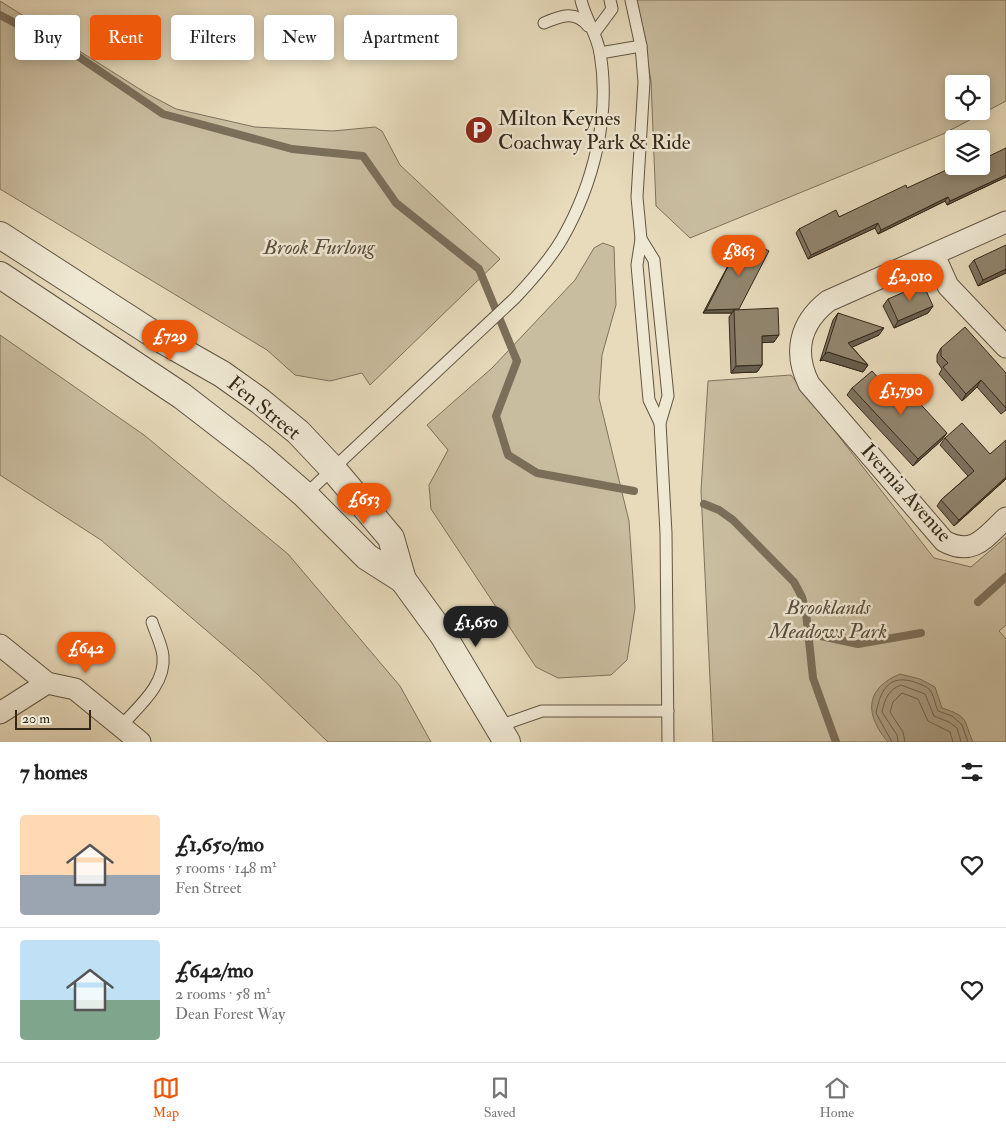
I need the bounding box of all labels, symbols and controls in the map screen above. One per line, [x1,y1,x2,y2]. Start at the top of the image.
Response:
chip: Buy [15,15,80,60]
chip: Rent [90,15,161,60]
chip: Filters [171,15,254,60]
chip: New [264,15,334,60]
chip: Apartment [344,15,457,60]
map controls [945,75,990,175]
button: locate [945,75,990,120]
place label: Milton Keynes Coachway Park & Ride [498,105,691,156]
parking icon: Milton Keynes Coachway Park & Ride [464,115,494,145]
button: layers [945,130,990,175]
park label: Brook Furlong [262,234,376,261]
pin: £863 [709,234,769,277]
text: £863 [723,241,755,261]
pin: £2,010 [869,260,951,302]
text: £2,010 [888,266,932,286]
pin: £729 [140,320,200,362]
text: £729 [153,326,187,346]
street label: Fen Street [222,370,307,446]
pin: £1,790 [860,374,942,416]
text: £1,790 [879,380,923,400]
street label: Ivernia Avenue [854,438,958,548]
pin: £653 [334,482,394,525]
text: £653 [348,489,380,509]
park label: Brooklands Meadows Park [767,594,887,645]
pin: £1,650 [435,606,517,648]
text: £1,650 [454,612,498,632]
pin: £642 [56,632,116,674]
text: £642 [68,638,104,658]
scale bar [15,707,91,730]
text: 20 m [22,710,50,727]
icon: filters [958,758,986,786]
text: 7 homes [20,759,87,786]
text: £1,650/mo [175,831,264,858]
icon: home [60,835,120,895]
icon: heart [958,851,986,879]
text: 5 rooms · 148 m² [175,858,277,878]
text: Fen Street [175,878,242,898]
text: £642/mo [175,957,253,984]
icon: home [60,960,120,1020]
icon: heart [958,976,986,1004]
text: 2 rooms · 58 m² [175,984,270,1004]
text: Dean Forest Way [175,1004,285,1024]
tab: Map [152,1074,180,1121]
tab: Saved [484,1074,516,1121]
tab: Home [819,1074,854,1121]

